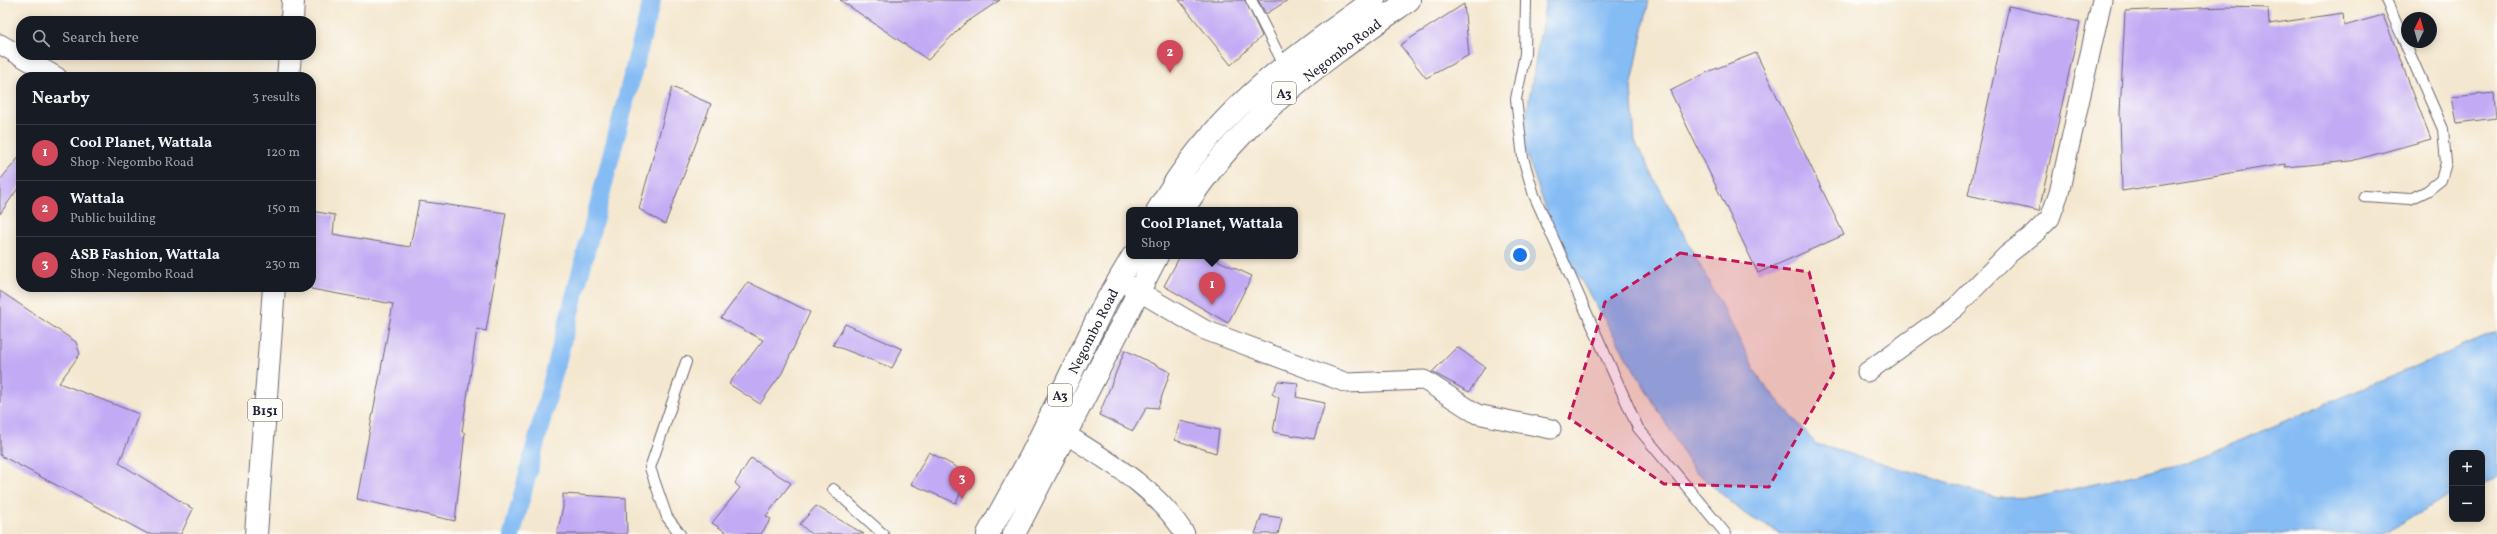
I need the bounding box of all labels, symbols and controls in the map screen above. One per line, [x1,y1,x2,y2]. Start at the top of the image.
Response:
north arrow [2401,12,2437,48]
street label: Negombo Road [1300,15,1386,87]
search box [16,16,316,60]
icon: search [30,27,52,49]
text: Search here [62,28,139,49]
pin: 2 [1157,40,1183,73]
road number: A3 [1272,82,1296,104]
text: Nearby [32,87,90,110]
text: 3 results [252,89,300,107]
text: Cool Planet, Wattala [70,133,212,154]
text: 1 [42,144,48,162]
text: 120 m [266,144,300,162]
text: Shop · Negombo Road [70,154,194,172]
text: Wattala [70,189,124,210]
text: 2 [42,200,48,218]
text: 150 m [267,200,300,218]
popup [1126,207,1298,259]
text: Public building [70,210,156,228]
text: Cool Planet, Wattala [1141,214,1283,235]
text: Shop [1141,235,1170,253]
text: ASB Fashion, Wattala [70,245,220,266]
your location [1510,245,1530,265]
text: 3 [42,256,48,274]
text: 230 m [265,256,300,274]
text: Shop · Negombo Road [70,266,194,284]
pin: 1 [1199,272,1225,305]
street label: Negombo Road [1065,286,1124,378]
road number: A3 [1048,384,1072,406]
road number: B151 [248,399,282,421]
map controls [2449,450,2485,522]
button: + [2449,450,2485,486]
pin: 3 [949,466,975,499]
button: − [2449,486,2485,522]

